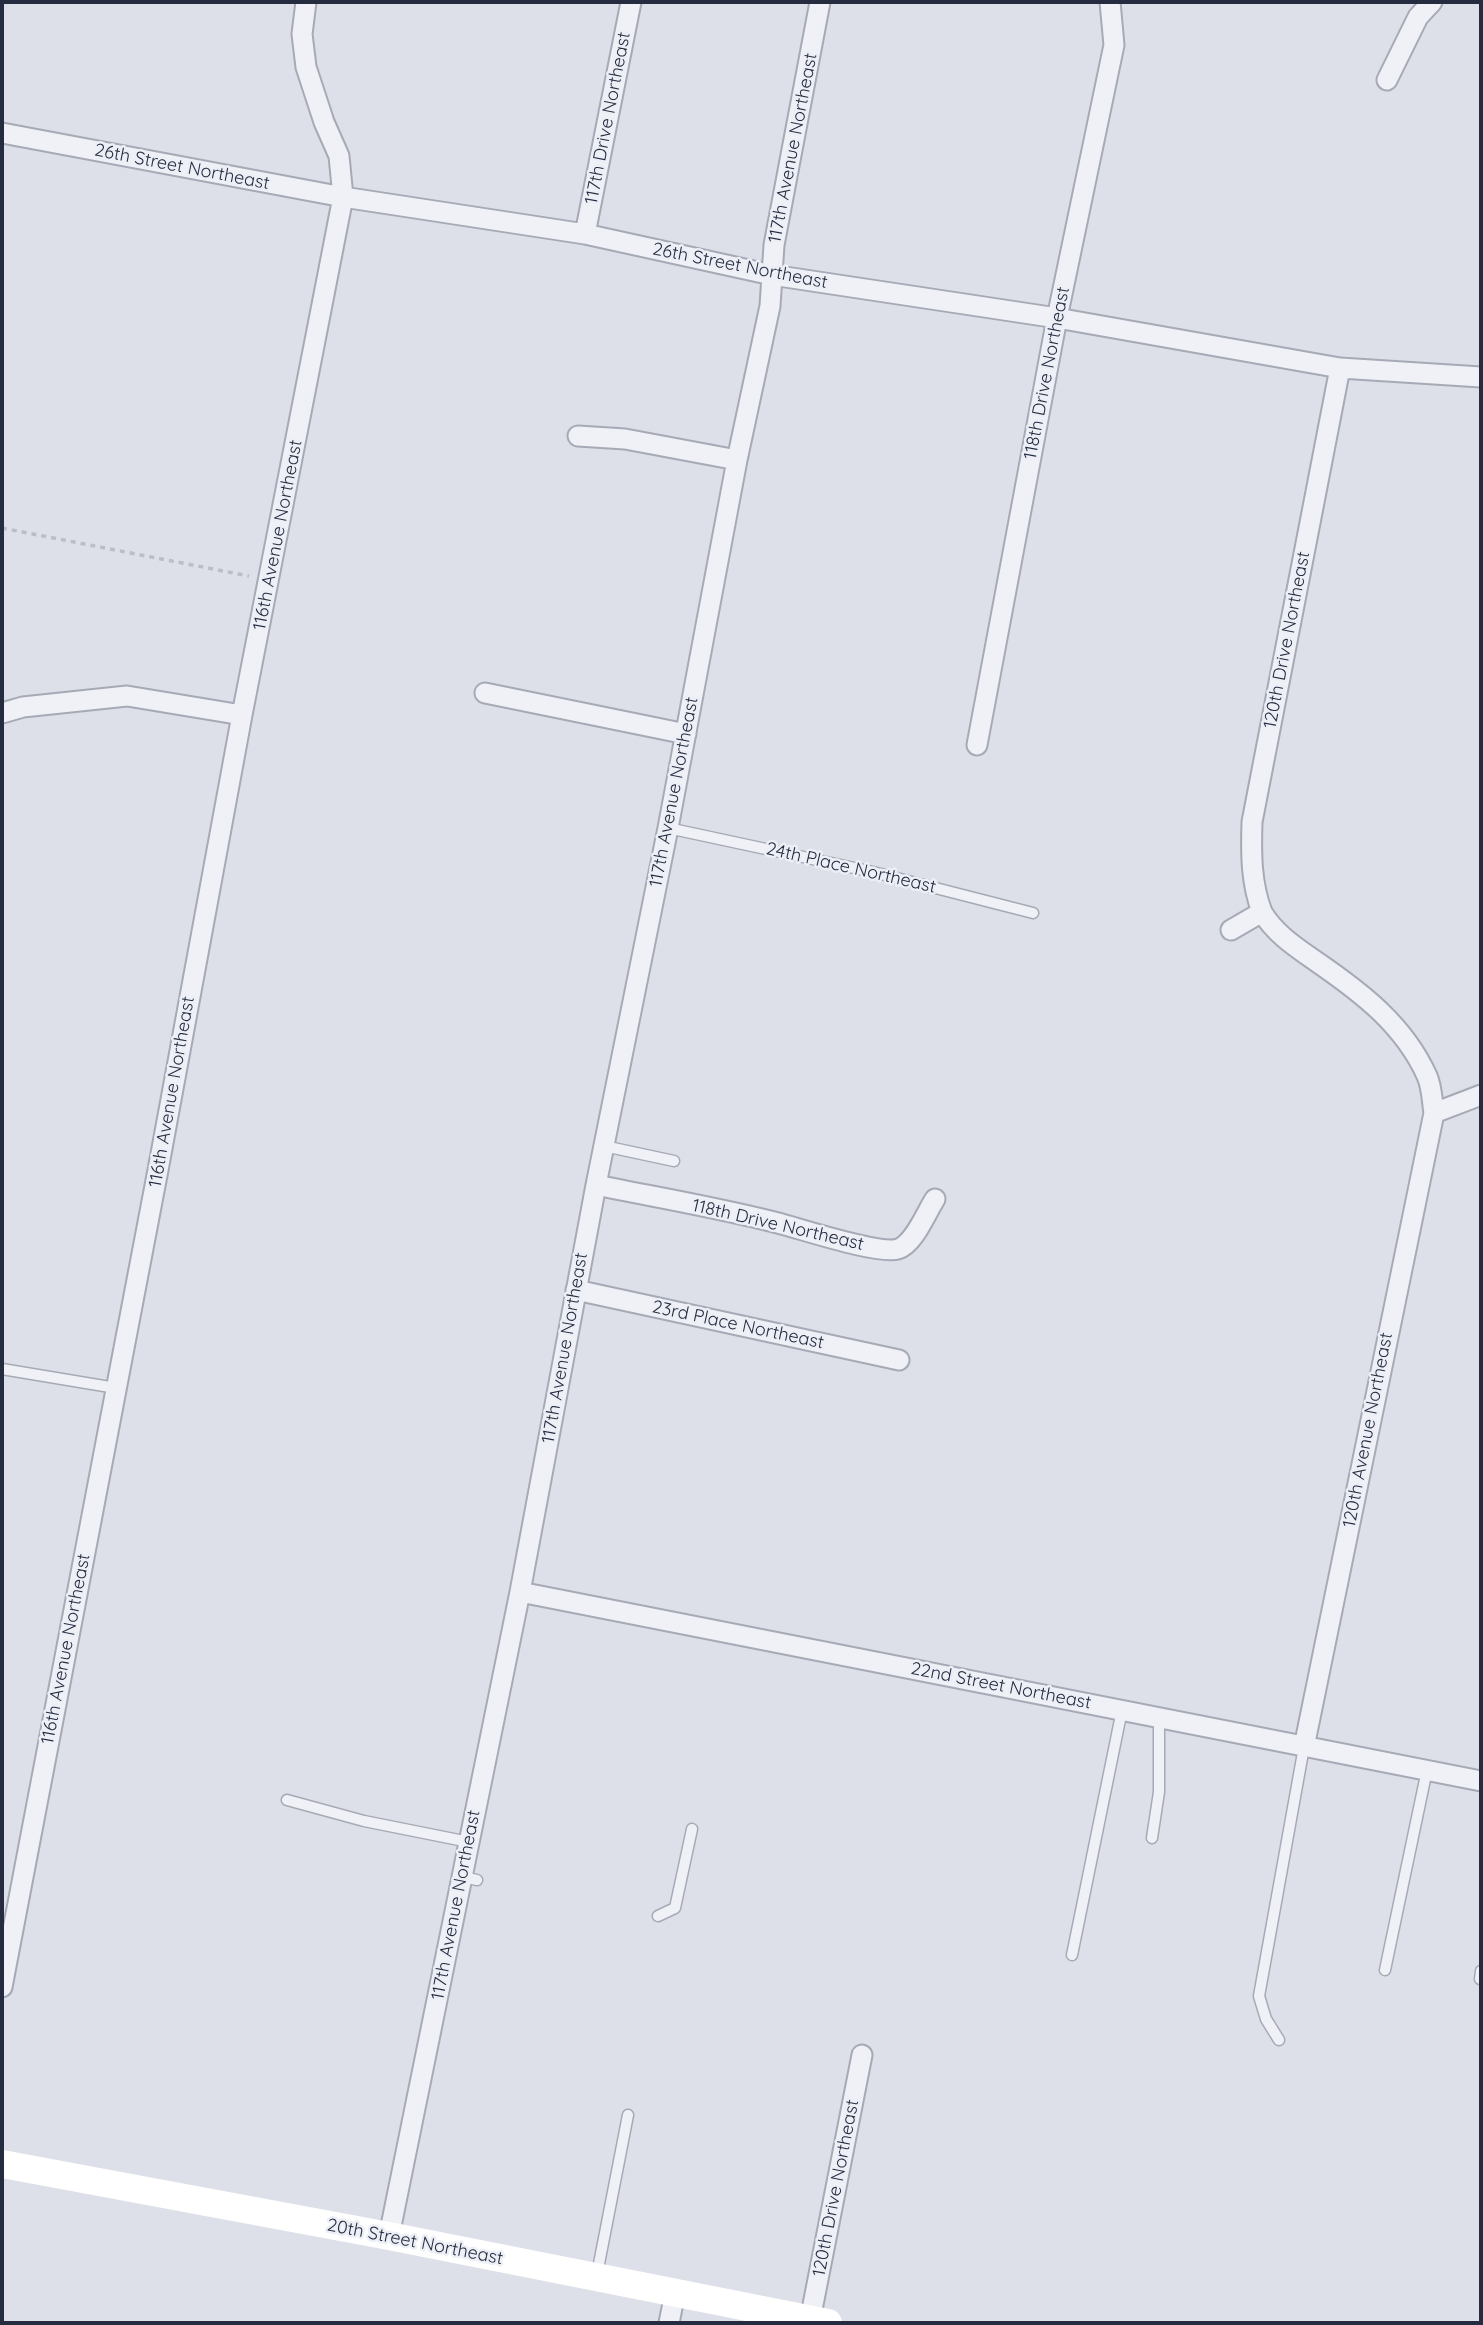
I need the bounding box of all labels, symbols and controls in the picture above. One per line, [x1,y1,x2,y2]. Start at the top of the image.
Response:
street label: 117th Drive Northeast [581,30,635,206]
street label: 117th Avenue Northeast [764,51,822,245]
street label: 26th Street Northeast [93,139,271,195]
street label: 26th Street Northeast [651,238,829,294]
street label: 118th Drive Northeast [1020,285,1074,461]
street label: 116th Avenue Northeast [249,438,307,632]
street label: 120th Drive Northeast [1259,550,1315,730]
street label: 117th Avenue Northeast [645,695,703,889]
street label: 24th Place Northeast [764,838,938,898]
street label: 116th Avenue Northeast [145,995,199,1189]
street label: 118th Drive Northeast [690,1195,866,1255]
street label: 117th Avenue Northeast [538,1251,592,1445]
street label: 23rd Place Northeast [650,1296,826,1354]
street label: 120th Avenue Northeast [1339,1331,1397,1529]
street label: 116th Avenue Northeast [37,1552,95,1746]
street label: 22nd Street Northeast [909,1658,1093,1714]
street label: 117th Avenue Northeast [427,1808,485,2002]
street label: 120th Drive Northeast [808,2098,864,2278]
street label: 20th Street Northeast [325,2214,505,2270]

